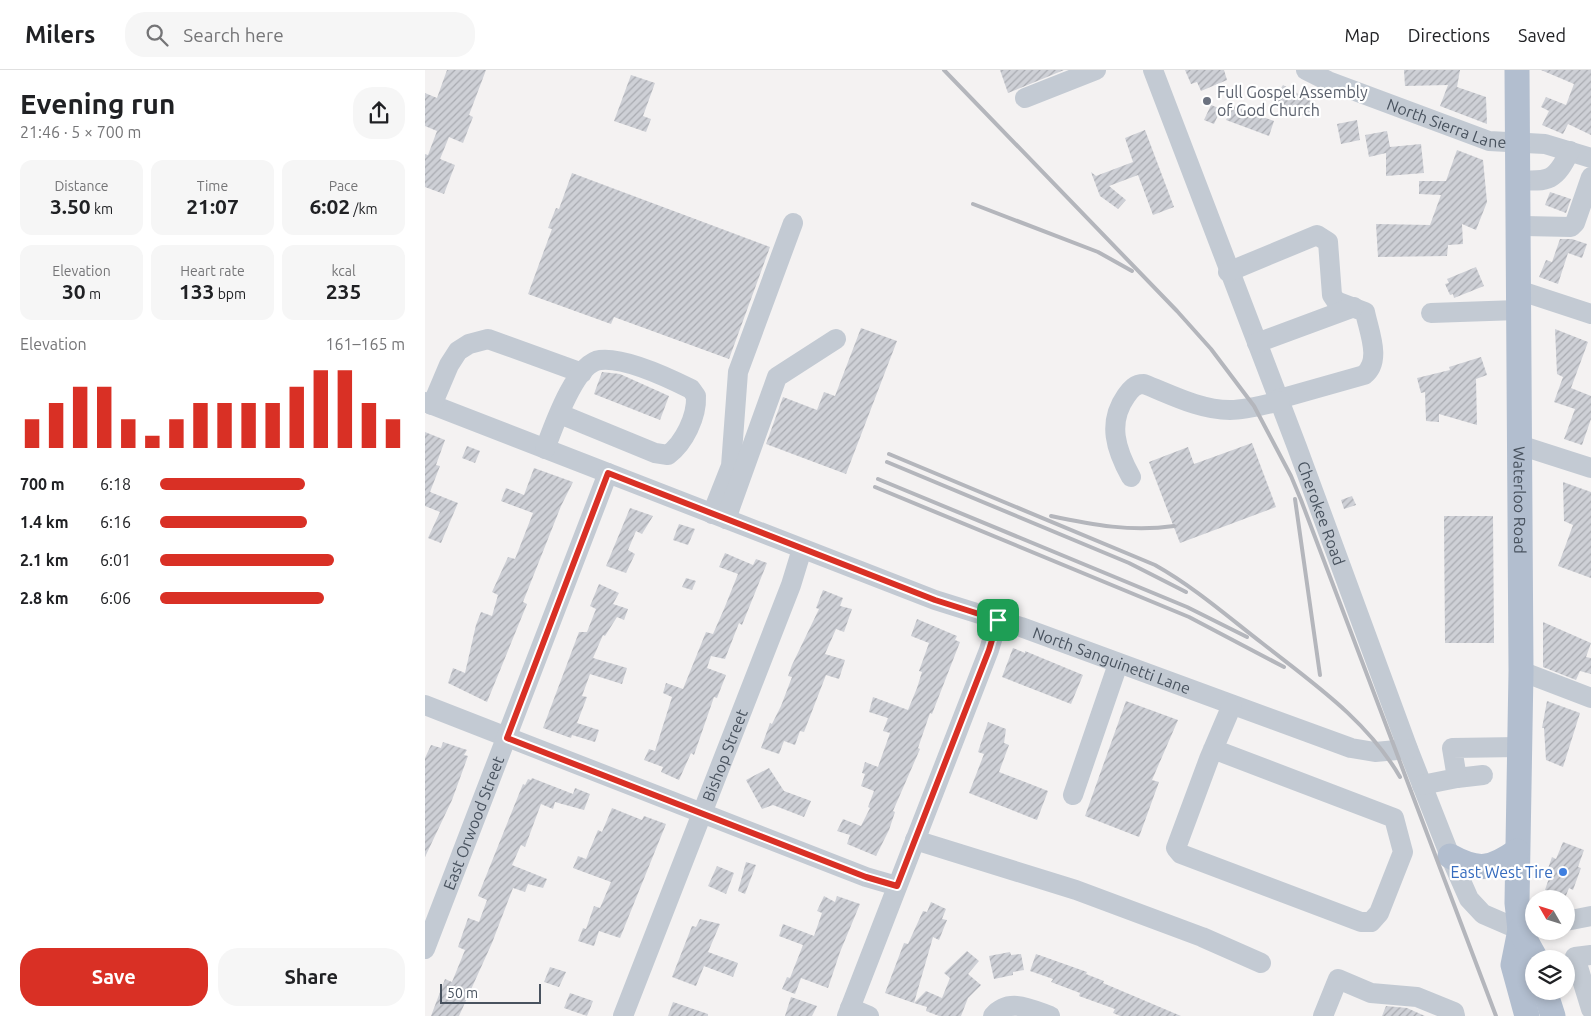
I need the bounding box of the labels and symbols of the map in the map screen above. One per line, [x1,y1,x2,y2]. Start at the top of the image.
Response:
place label: Full Gospel Assembly of God Church [1217,83,1368,119]
marker: Full Gospel Assembly of God Church [1201,95,1213,107]
street label: North Sierra Lane [1384,95,1507,151]
street label: Waterloo Road [1511,446,1529,554]
street label: Cherokee Road [1294,459,1349,568]
pin [977,599,1019,641]
street label: North Sanguinetti Lane [1031,623,1193,697]
street label: Bishop Street [699,706,751,804]
street label: East Orwood Street [440,753,508,892]
place label: East West Tire [1451,863,1553,881]
marker: East West Tire [1557,866,1569,878]
north arrow [1525,890,1575,940]
scale bar [440,981,541,1004]

